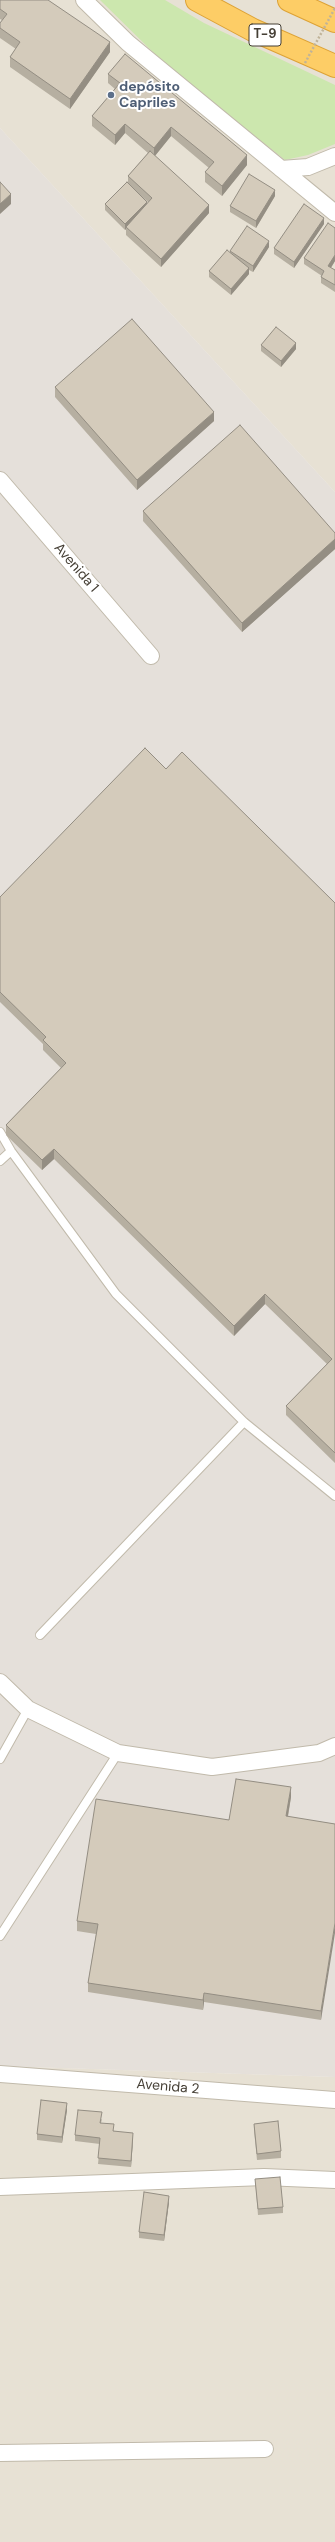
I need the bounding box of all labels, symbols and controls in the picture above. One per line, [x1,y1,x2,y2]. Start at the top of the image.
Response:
road number: T-9 [249,24,281,46]
place label: depósito Capriles [119,79,180,112]
marker: depósito Capriles [106,90,116,100]
street label: Avenida 1 [50,540,102,596]
street label: Avenida 2 [136,2076,200,2098]

